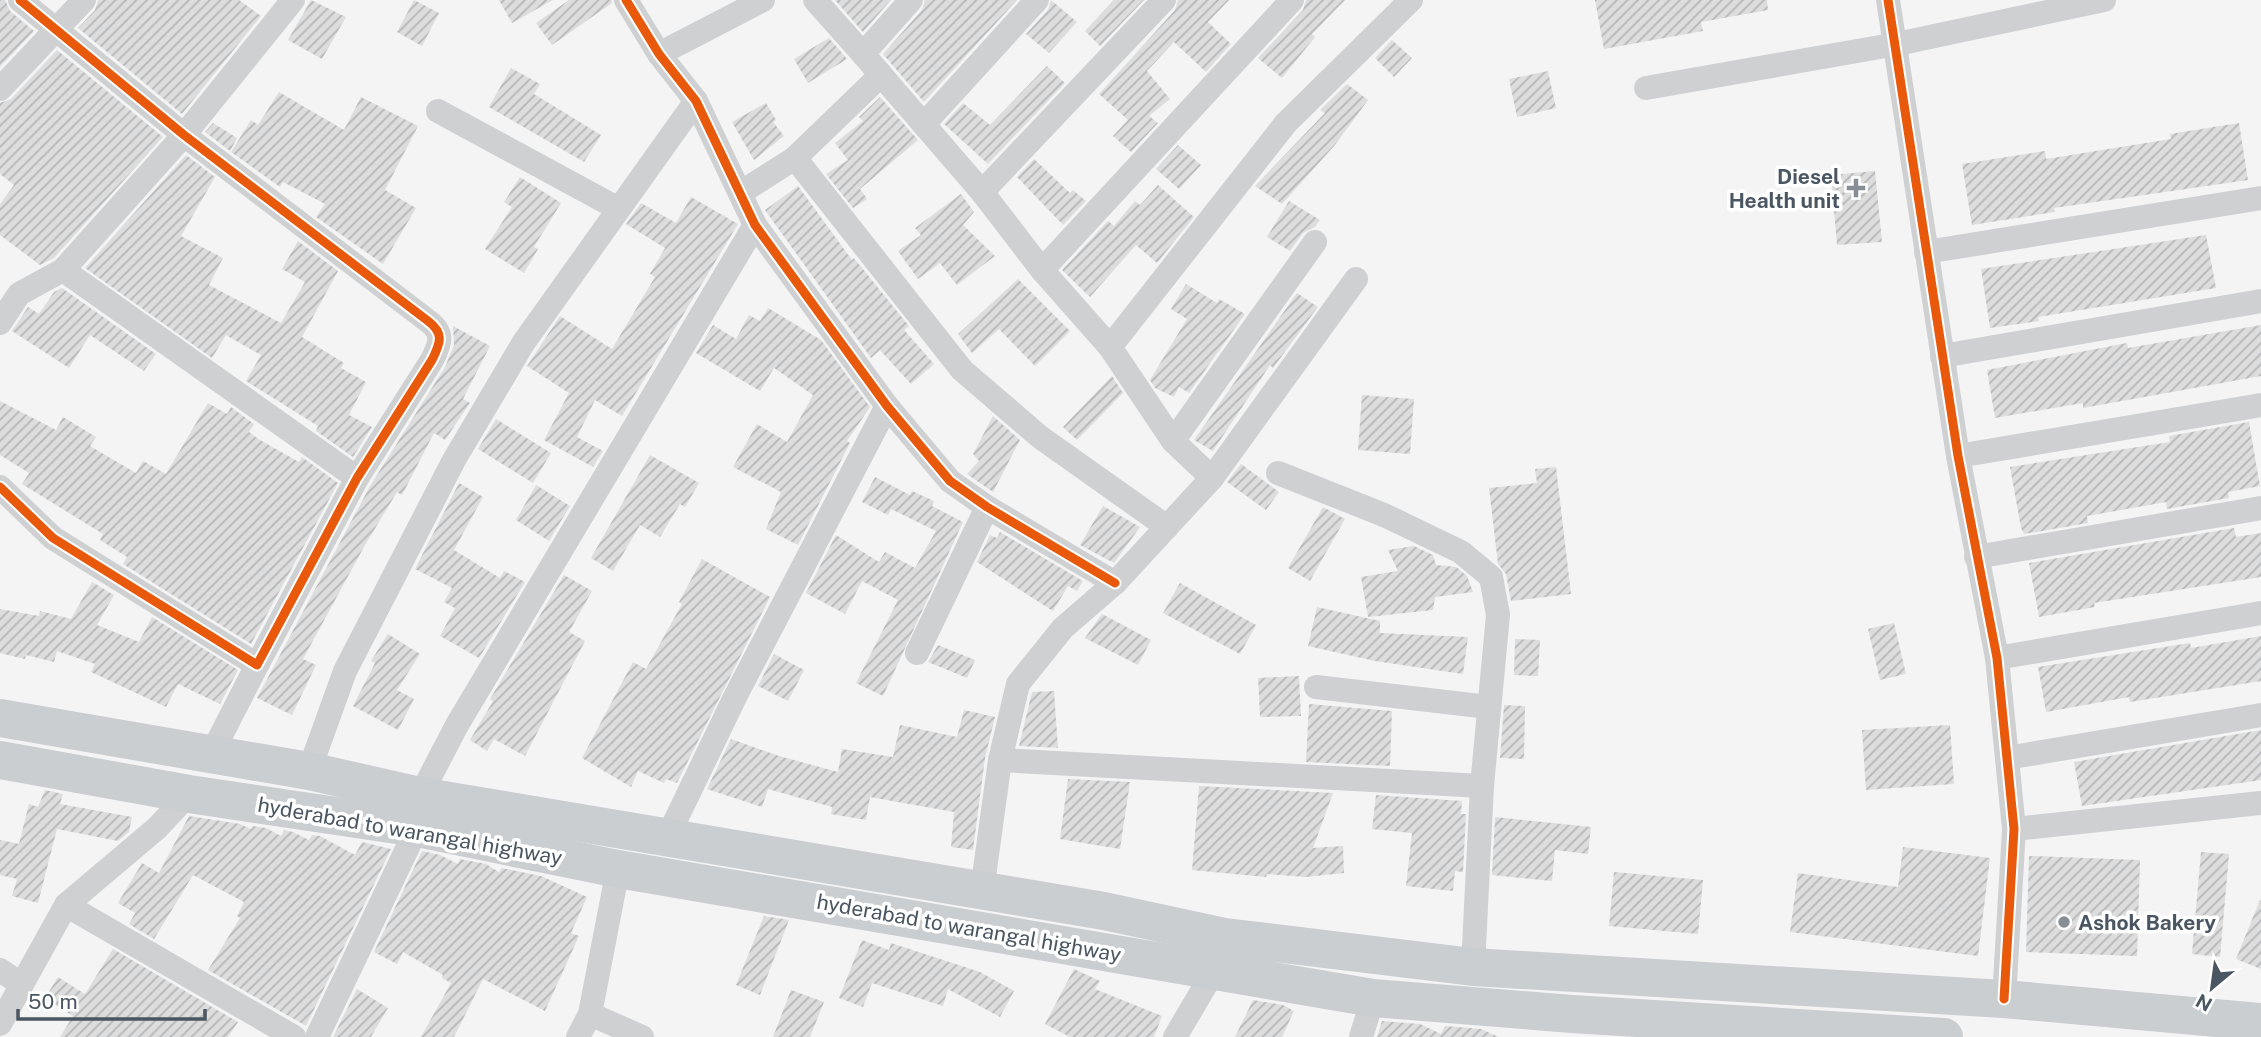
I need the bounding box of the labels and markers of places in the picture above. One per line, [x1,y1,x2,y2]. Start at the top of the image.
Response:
place label: Diesel Health unit [1729,164,1840,213]
marker: Diesel Health unit [1846,178,1866,198]
place label: Ashok Bakery [2078,910,2216,935]
marker: Ashok Bakery [2056,914,2072,930]

